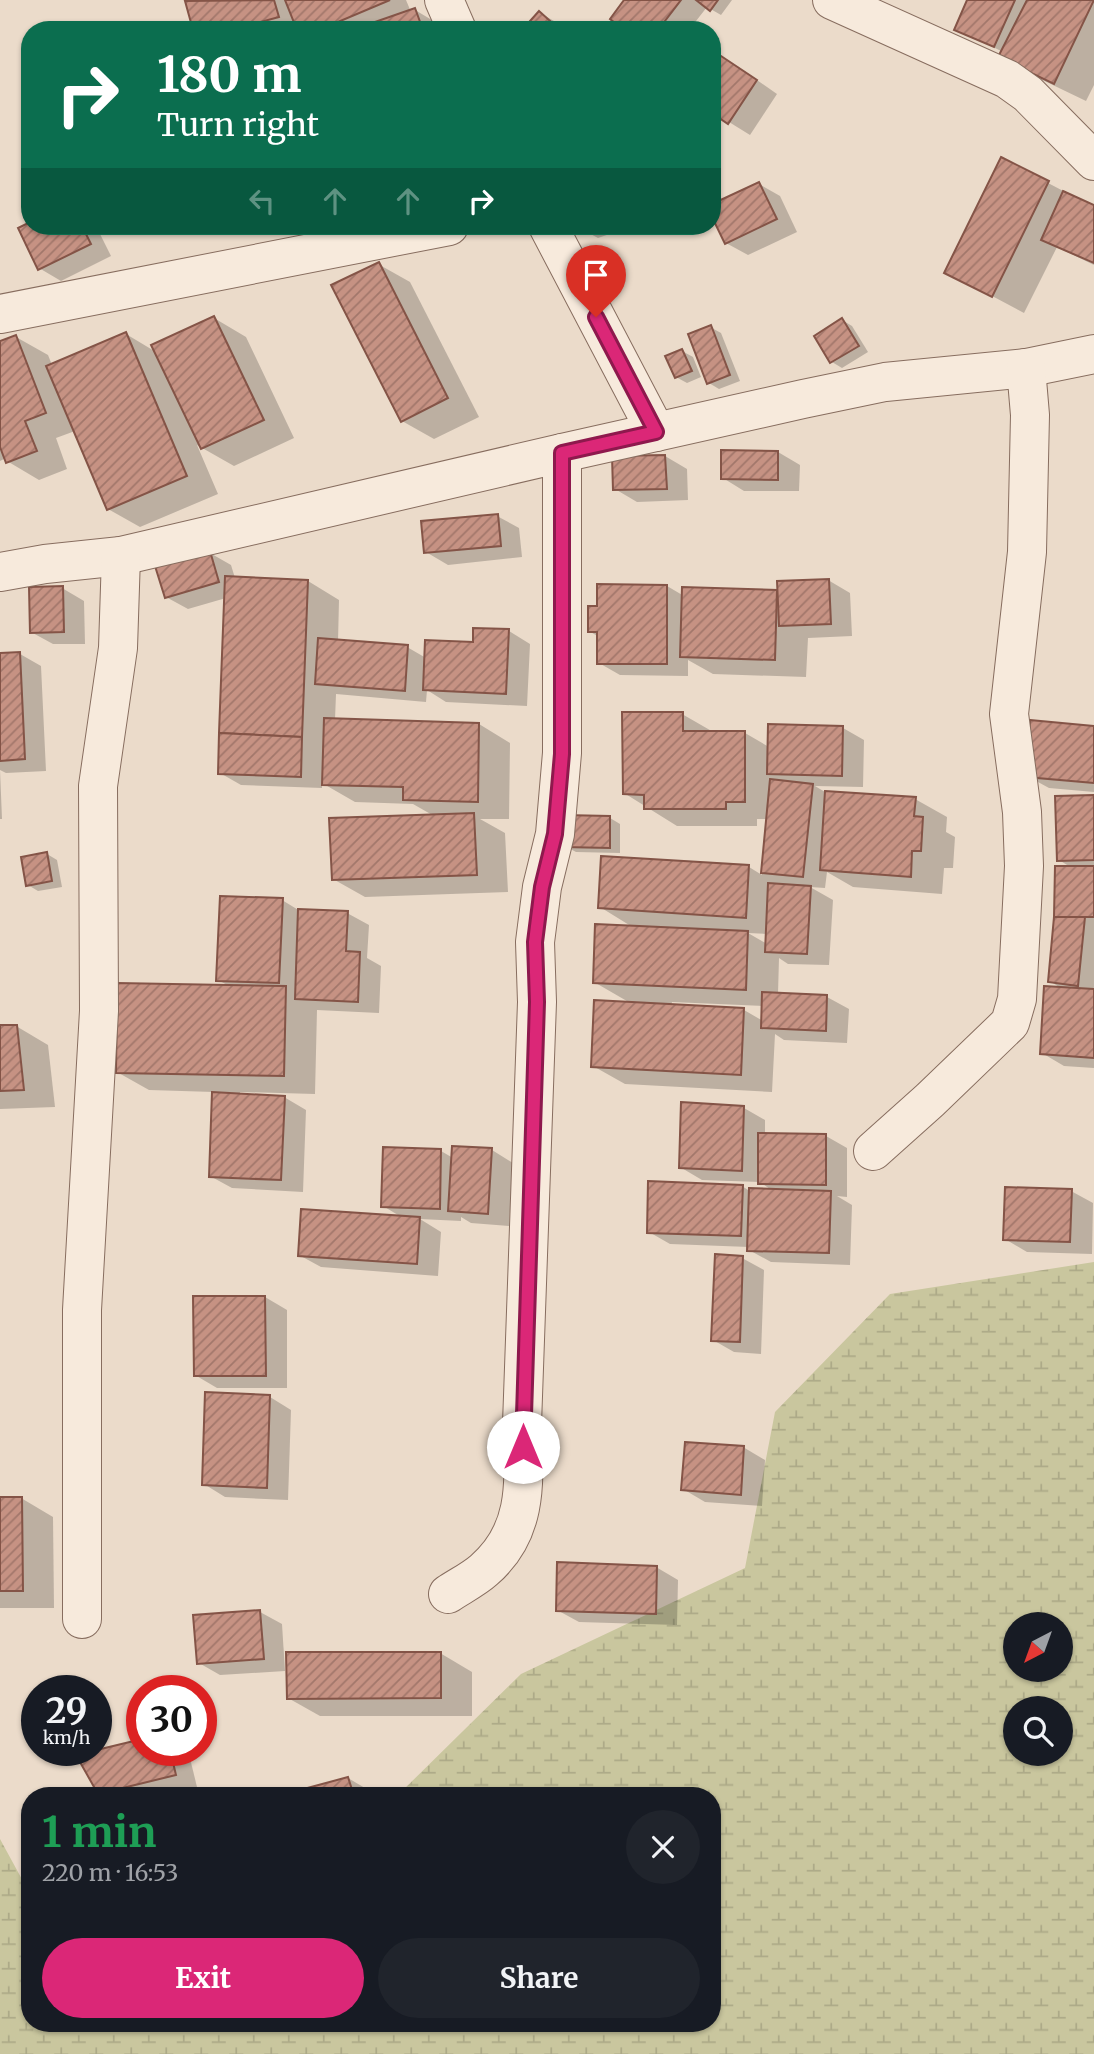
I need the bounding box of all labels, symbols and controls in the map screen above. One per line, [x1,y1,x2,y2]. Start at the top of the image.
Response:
text: 180 m [157,44,302,105]
icon: right [42,49,133,140]
text: Turn right [157,105,319,145]
icon: left [243,182,281,220]
icon: ahead [316,182,354,220]
icon: ahead [389,182,427,220]
icon: right [462,182,500,220]
pin [566,245,626,317]
icon: arrive [577,256,615,294]
position arrow [486,1410,560,1484]
north arrow [1003,1612,1073,1682]
map controls [1003,1612,1073,1766]
speed limit sign: 30 [126,1675,217,1766]
text: 29 [46,1689,87,1733]
button: search [1003,1696,1073,1766]
text: km/h [43,1726,90,1749]
text: 1 min [42,1806,156,1858]
button: close [626,1810,700,1884]
text: 220 m · 16:53 [42,1858,178,1887]
button: Exit [42,1938,364,2018]
button: Share [378,1938,700,2018]

